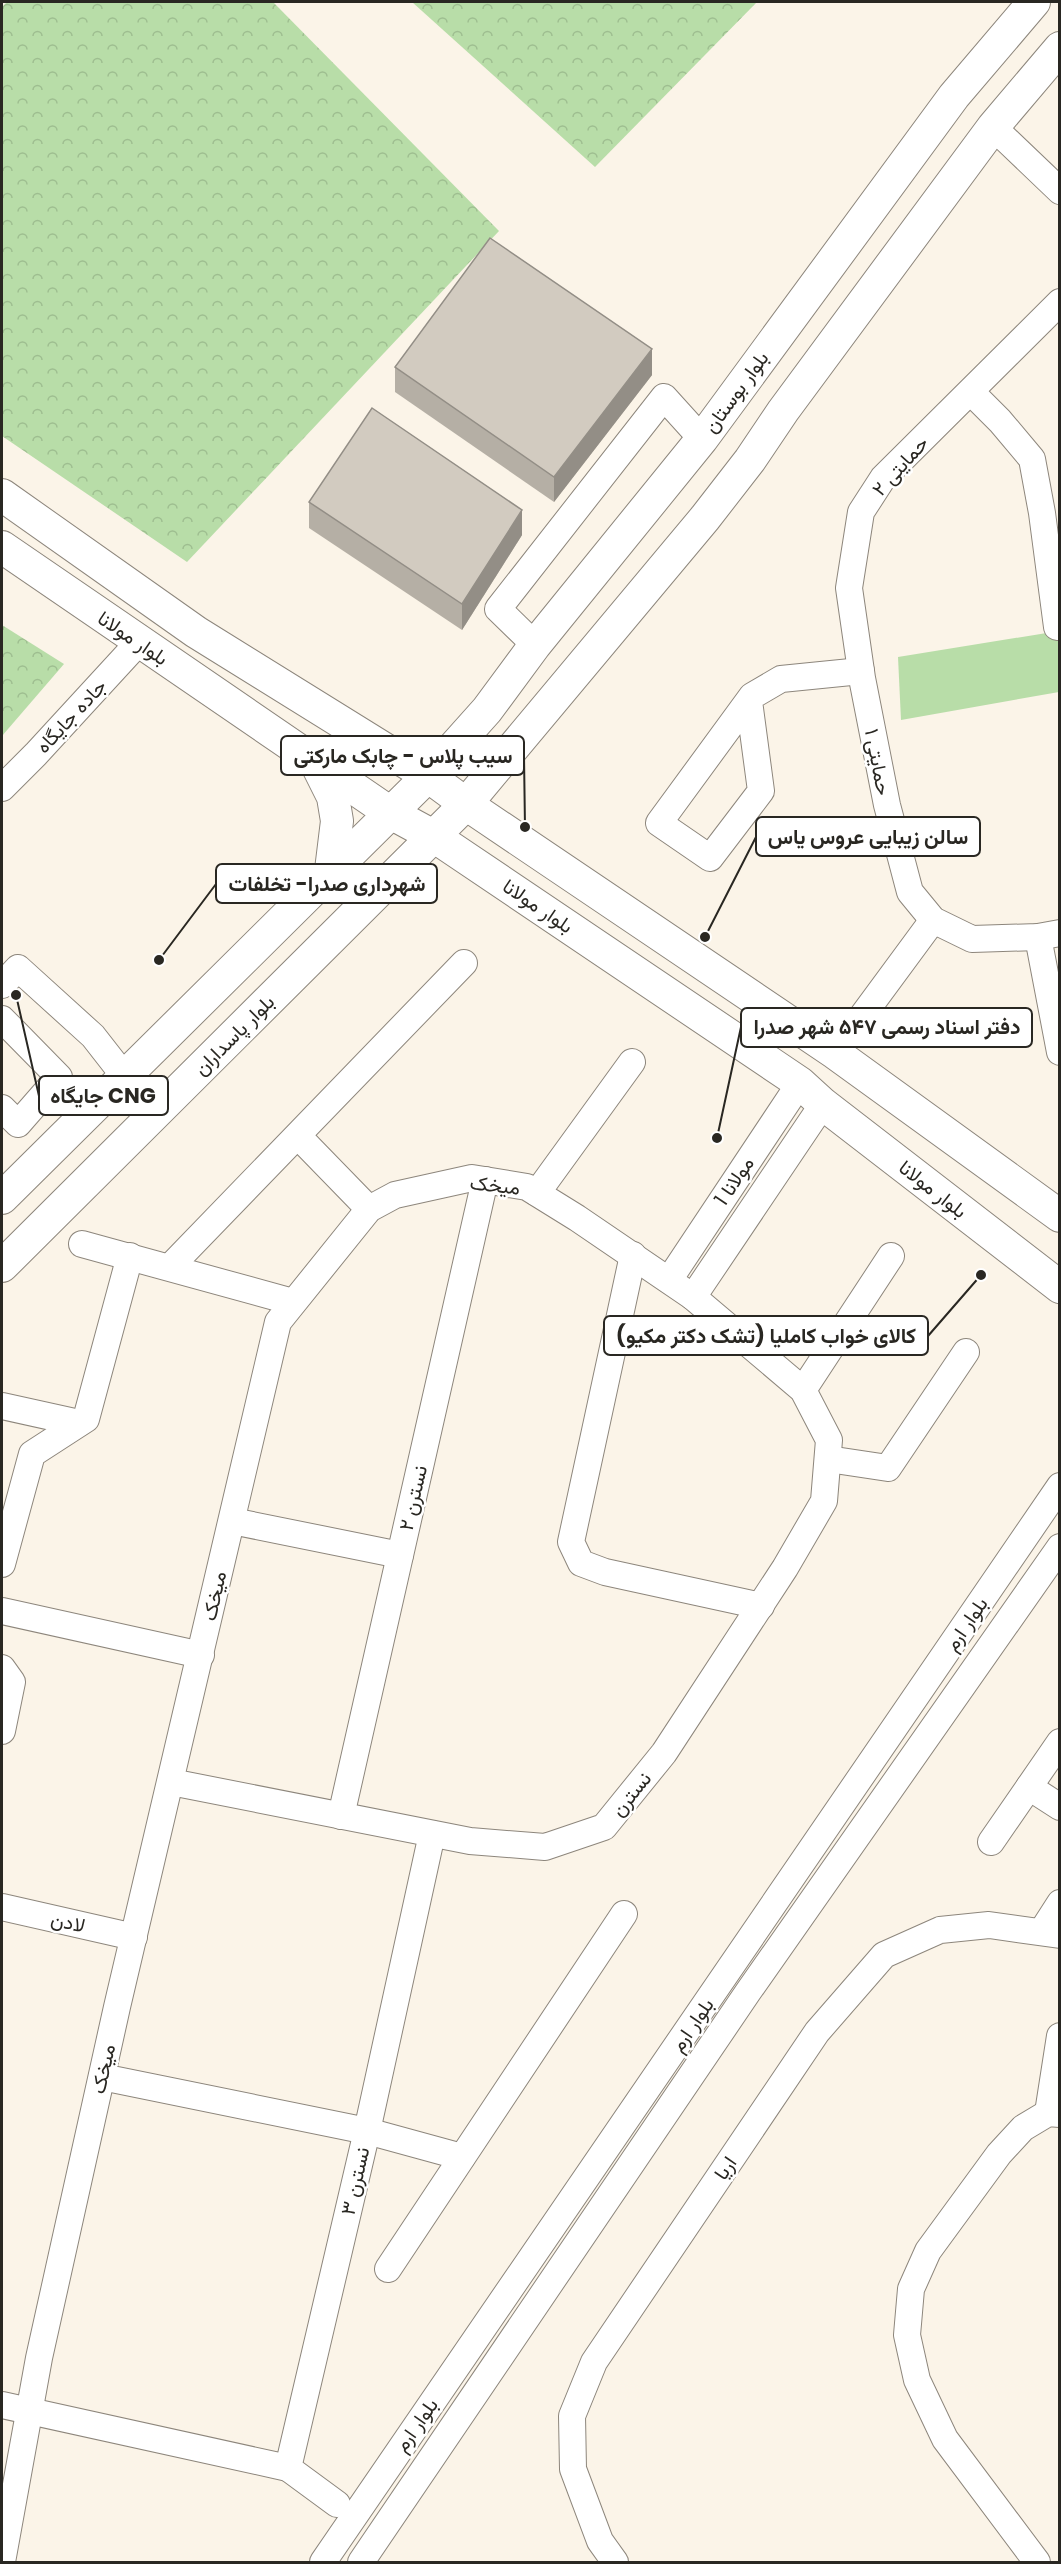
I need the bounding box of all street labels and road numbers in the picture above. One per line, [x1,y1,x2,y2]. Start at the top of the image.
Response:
street label: بلوار بوستان [697,345,775,439]
street label: حمایتی ۲ [865,430,935,502]
street label: بلوار مولانا [92,604,174,672]
street label: جاده جایگاه [29,673,113,759]
street label: حمایتی ۱ [858,726,898,798]
street label: بلوار مولانا [497,872,579,940]
street label: بلوار پاسداران [187,988,281,1082]
street label: مولانا 1 [707,1151,761,1211]
street label: بلوار مولانا [893,1153,973,1225]
street label: میخک [468,1168,522,1202]
street label: نسترن ۲ [392,1463,434,1533]
street label: میخک [195,1568,233,1624]
street label: بلوار ارم [938,1591,994,1657]
street label: نسترن [604,1766,658,1822]
street label: لادن [48,1904,88,1940]
street label: بلوار ارم [664,1992,720,2058]
street label: میخک [84,2041,122,2097]
street label: نسترن ۳ [334,2144,376,2218]
street label: اریا [707,2151,743,2185]
street label: بلوار ارم [387,2392,445,2458]

